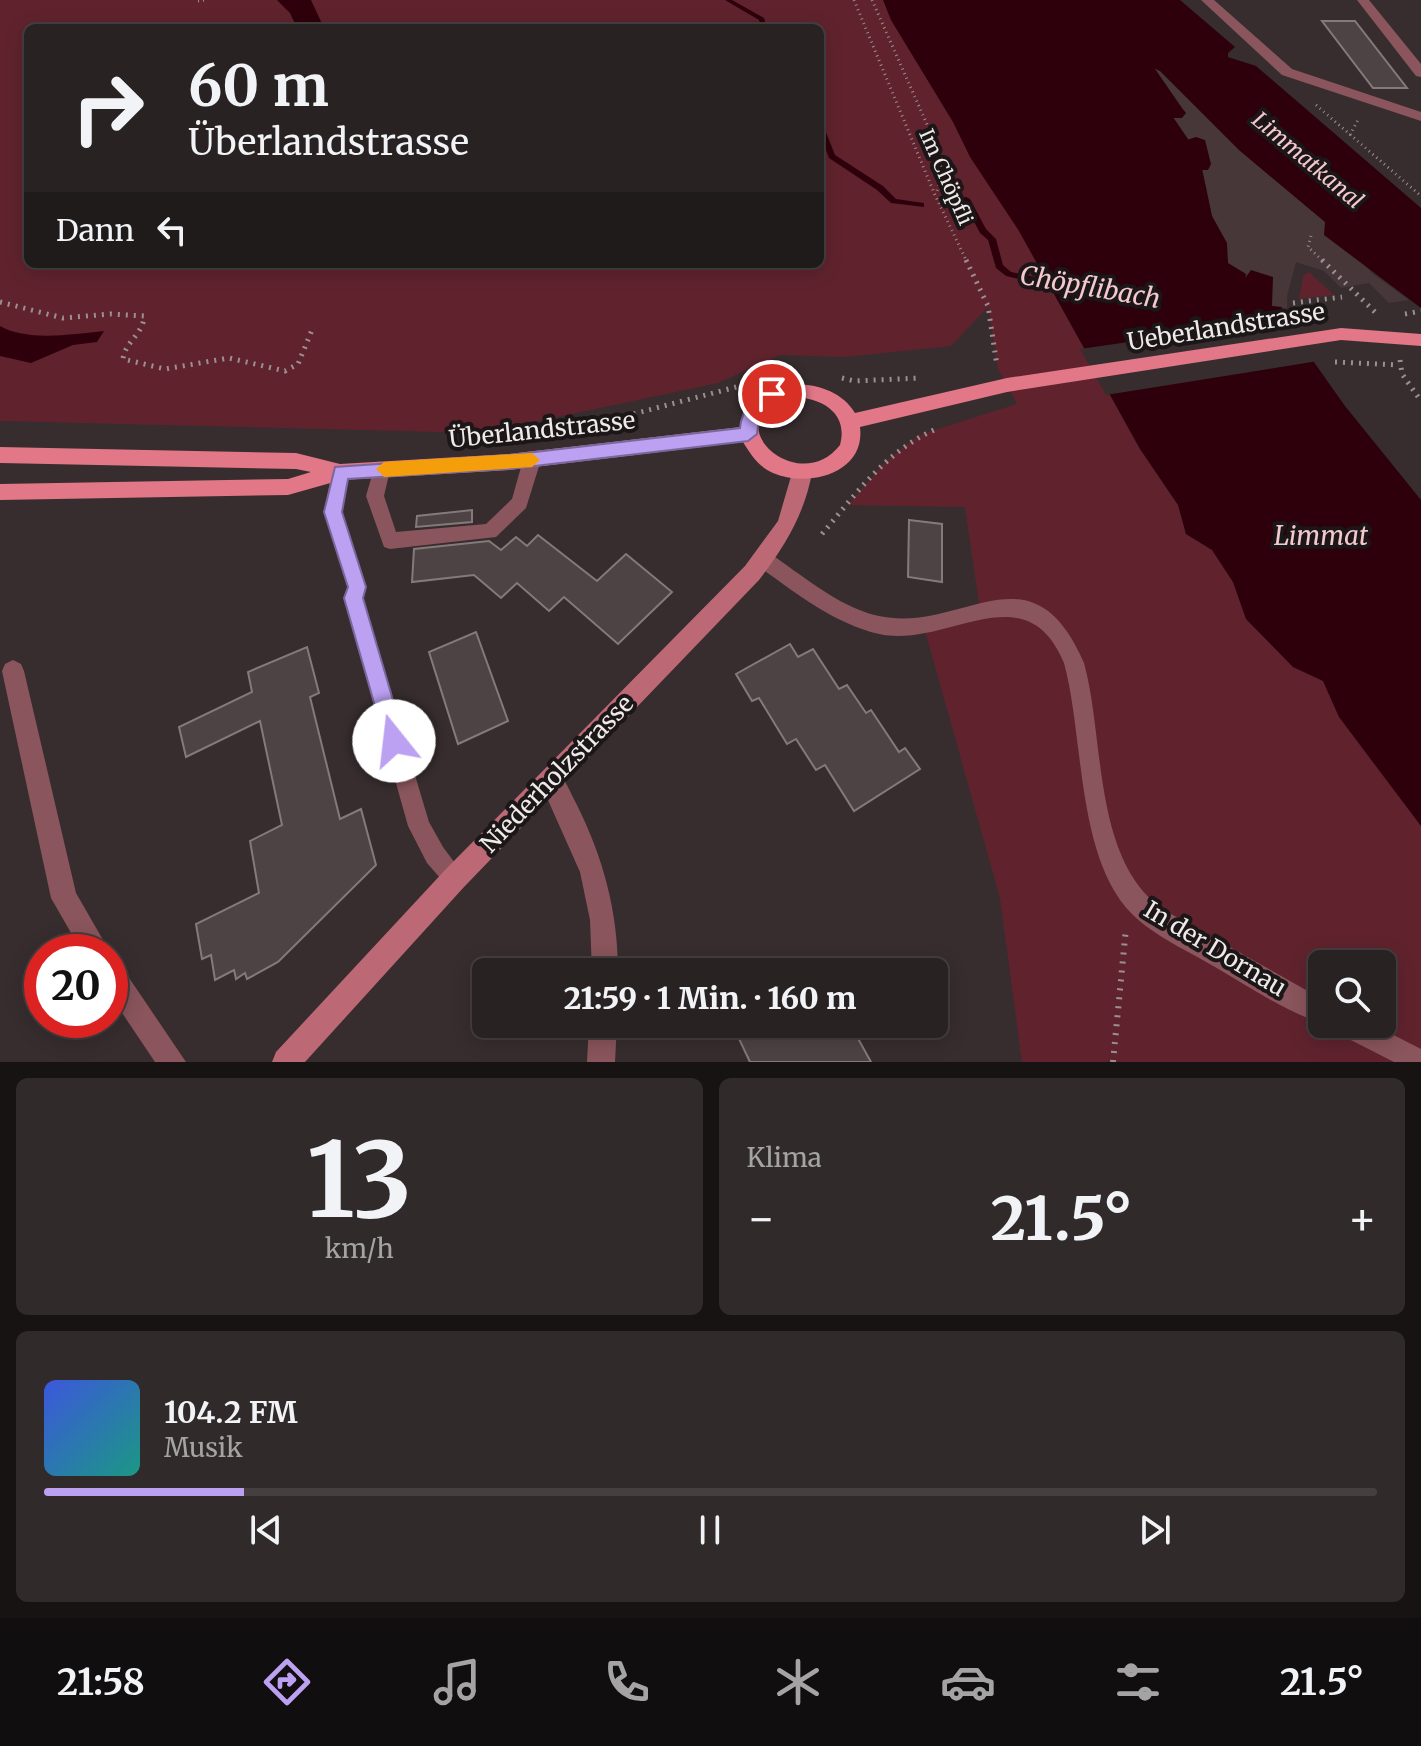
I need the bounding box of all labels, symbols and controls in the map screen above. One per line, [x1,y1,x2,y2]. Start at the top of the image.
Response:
text: 60 m [188,51,329,121]
icon: right [56,56,160,160]
water label: Limmatkanal [1247,105,1369,215]
text: Überlandstrasse [188,120,469,165]
street label: Im Chöpfli [914,125,979,229]
icon: left [150,208,194,252]
text: Dann [56,211,134,249]
water label: Chöpflibach [1017,258,1163,315]
street label: Ueberlandstrasse [1125,296,1327,357]
pin [738,360,806,428]
icon: arrive [750,372,794,416]
street label: Überlandstrasse [447,404,637,455]
water label: Limmat [1274,519,1369,552]
street label: Niederholzstrasse [473,688,640,859]
position arrow [352,699,436,783]
street label: In der Dornau [1138,894,1292,1003]
speed limit sign: 20 [24,934,128,1038]
map controls [1308,950,1396,1038]
button: search [1308,950,1396,1038]
text: 21:59 · 1 Min. · 160 m [564,979,856,1017]
text: 13 [306,1115,412,1245]
text: Klima [747,1141,822,1174]
text: 21.5° [991,1181,1133,1256]
text: − [747,1191,776,1246]
text: + [1348,1191,1377,1246]
text: km/h [325,1232,394,1265]
text: 104.2 FM [164,1393,298,1431]
text: Musik [164,1431,243,1464]
icon: previous [244,1508,288,1552]
icon: pause [688,1508,732,1552]
icon: next [1133,1508,1177,1552]
icon: directions [259,1654,315,1710]
icon: music [429,1654,485,1710]
icon: phone [599,1654,655,1710]
icon: climate [770,1654,826,1710]
icon: car [940,1654,996,1710]
icon: filters [1110,1654,1166,1710]
text: 21:58 [57,1660,145,1705]
text: 21.5° [1280,1660,1364,1705]

